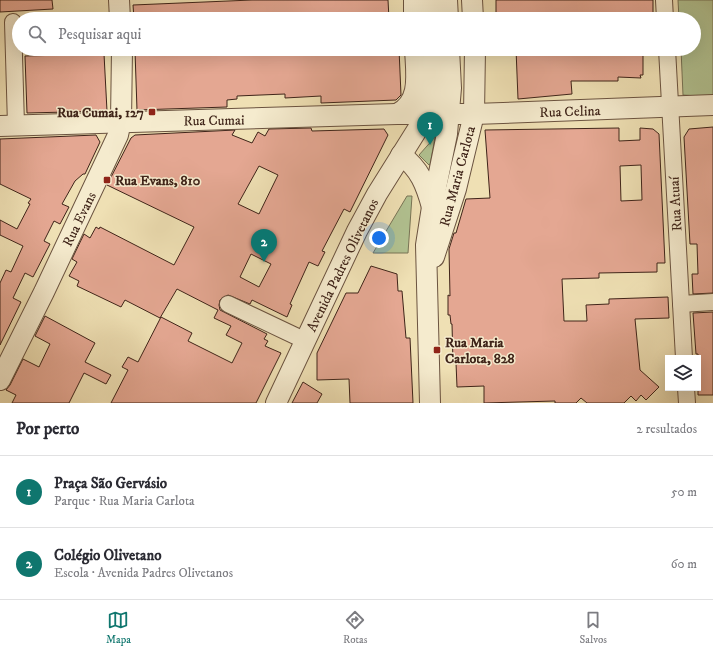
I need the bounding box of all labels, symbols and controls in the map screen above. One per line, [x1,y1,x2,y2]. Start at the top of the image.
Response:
search box [12,12,701,56]
icon: search [26,23,48,45]
text: Pesquisar aqui [58,25,141,44]
street label: Rua Celina [539,102,601,122]
place label: Rua Cumai, 127 [57,104,144,122]
marker: Rua Cumai, 127 [147,107,157,117]
street label: Rua Cumai [183,111,245,131]
pin: 1 [417,112,443,145]
street label: Rua Maria Carlota [436,124,480,228]
place label: Rua Evans, 810 [115,172,201,190]
marker: Rua Evans, 810 [102,175,112,185]
street label: Rua Atuaí [666,175,686,232]
street label: Rua Evans [59,189,101,250]
street label: Avenida Padres Olivetanos [303,196,383,335]
your location [369,228,389,248]
pin: 2 [251,229,277,262]
place label: Rua Maria Carlota, 828 [445,334,515,368]
marker: Rua Maria Carlota, 828 [432,345,442,355]
map controls [665,355,701,391]
button: layers [665,355,701,391]
text: Por perto [16,418,79,440]
text: 2 resultados [636,421,697,437]
text: Praça São Gervásio [54,474,167,493]
text: 1 [27,484,31,500]
text: 50 m [671,484,697,500]
text: Parque · Rua Maria Carlota [54,493,195,509]
text: Colégio Olivetano [54,546,161,565]
text: 2 [26,556,32,572]
text: 60 m [671,556,697,572]
text: Escola · Avenida Padres Olivetanos [54,565,233,581]
tab: Mapa [106,609,131,647]
tab: Rotas [343,609,367,647]
tab: Salvos [580,609,607,647]

